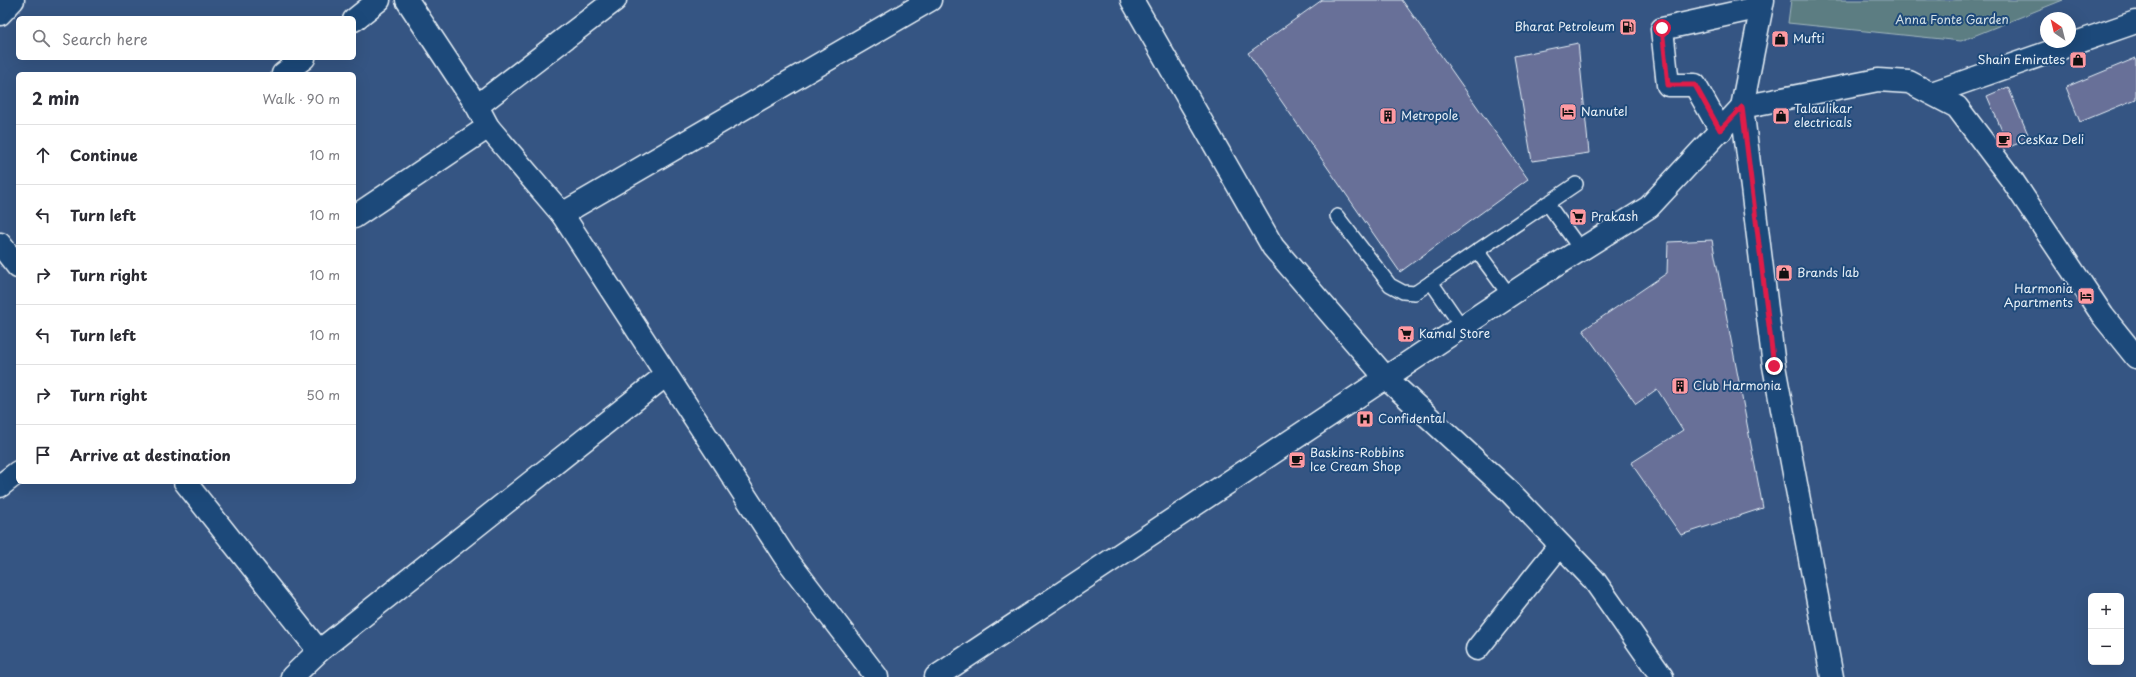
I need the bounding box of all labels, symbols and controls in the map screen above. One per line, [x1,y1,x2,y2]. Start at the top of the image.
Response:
park label: Anna Fonte Garden [1895,10,2009,28]
north arrow [2040,12,2076,48]
search box [16,16,356,60]
place label: Bharat Petroleum [1515,17,1615,35]
fuel station icon: Bharat Petroleum [1618,17,1638,37]
route start [1653,19,1671,37]
icon: search [30,27,52,49]
text: Search here [62,27,148,50]
shop icon: Mufti [1770,29,1790,49]
place label: Mufti [1793,29,1825,47]
place label: Shain Emirates [1978,50,2065,68]
shop icon: Shain Emirates [2068,50,2088,70]
text: 2 min [32,85,79,111]
text: Walk · 90 m [263,89,340,108]
place label: Talaulikar electricals [1794,99,1853,131]
hotel icon: Nanutel [1558,102,1578,122]
place label: Nanutel [1581,102,1628,120]
building icon: Metropole [1378,106,1398,126]
place label: Metropole [1401,106,1459,124]
shop icon: Talaulikar electricals [1771,106,1791,126]
cafe icon: CesKaz Deli [1994,130,2014,150]
place label: CesKaz Deli [2017,130,2084,148]
text: Continue [70,143,138,166]
icon: ahead [32,144,54,166]
text: 10 m [310,145,340,164]
text: Turn left [70,203,136,226]
icon: left [32,204,54,226]
text: 10 m [310,205,340,224]
supermarket icon: Prakash [1568,207,1588,227]
place label: Prakash [1591,207,1638,225]
text: Turn right [70,263,147,286]
shop icon: Brands lab [1774,263,1794,283]
place label: Brands lab [1797,263,1859,281]
icon: right [32,264,54,286]
text: 10 m [310,265,340,284]
place label: Harmonia Apartments [2004,279,2074,311]
hotel icon: Harmonia Apartments [2076,286,2096,306]
text: Turn left [70,323,136,346]
icon: left [32,324,54,346]
supermarket icon: Kamal Store [1396,324,1416,344]
place label: Kamal Store [1419,324,1490,342]
text: 10 m [310,325,340,344]
route end [1765,357,1783,375]
building icon: Club Harmonia [1670,376,1690,396]
place label: Club Harmonia [1693,376,1782,394]
text: Turn right [70,383,147,406]
icon: right [32,384,54,406]
text: 50 m [306,385,340,404]
hospital icon: Confidental [1355,409,1375,429]
place label: Confidental [1378,409,1446,427]
text: Arrive at destination [70,443,231,466]
place label: Baskins-Robbins Ice Cream Shop [1310,443,1405,475]
icon: arrive [32,444,54,466]
cafe icon: Baskins-Robbins Ice Cream Shop [1287,450,1307,470]
map controls [2088,593,2124,665]
button: + [2088,593,2124,629]
button: − [2088,629,2124,665]

